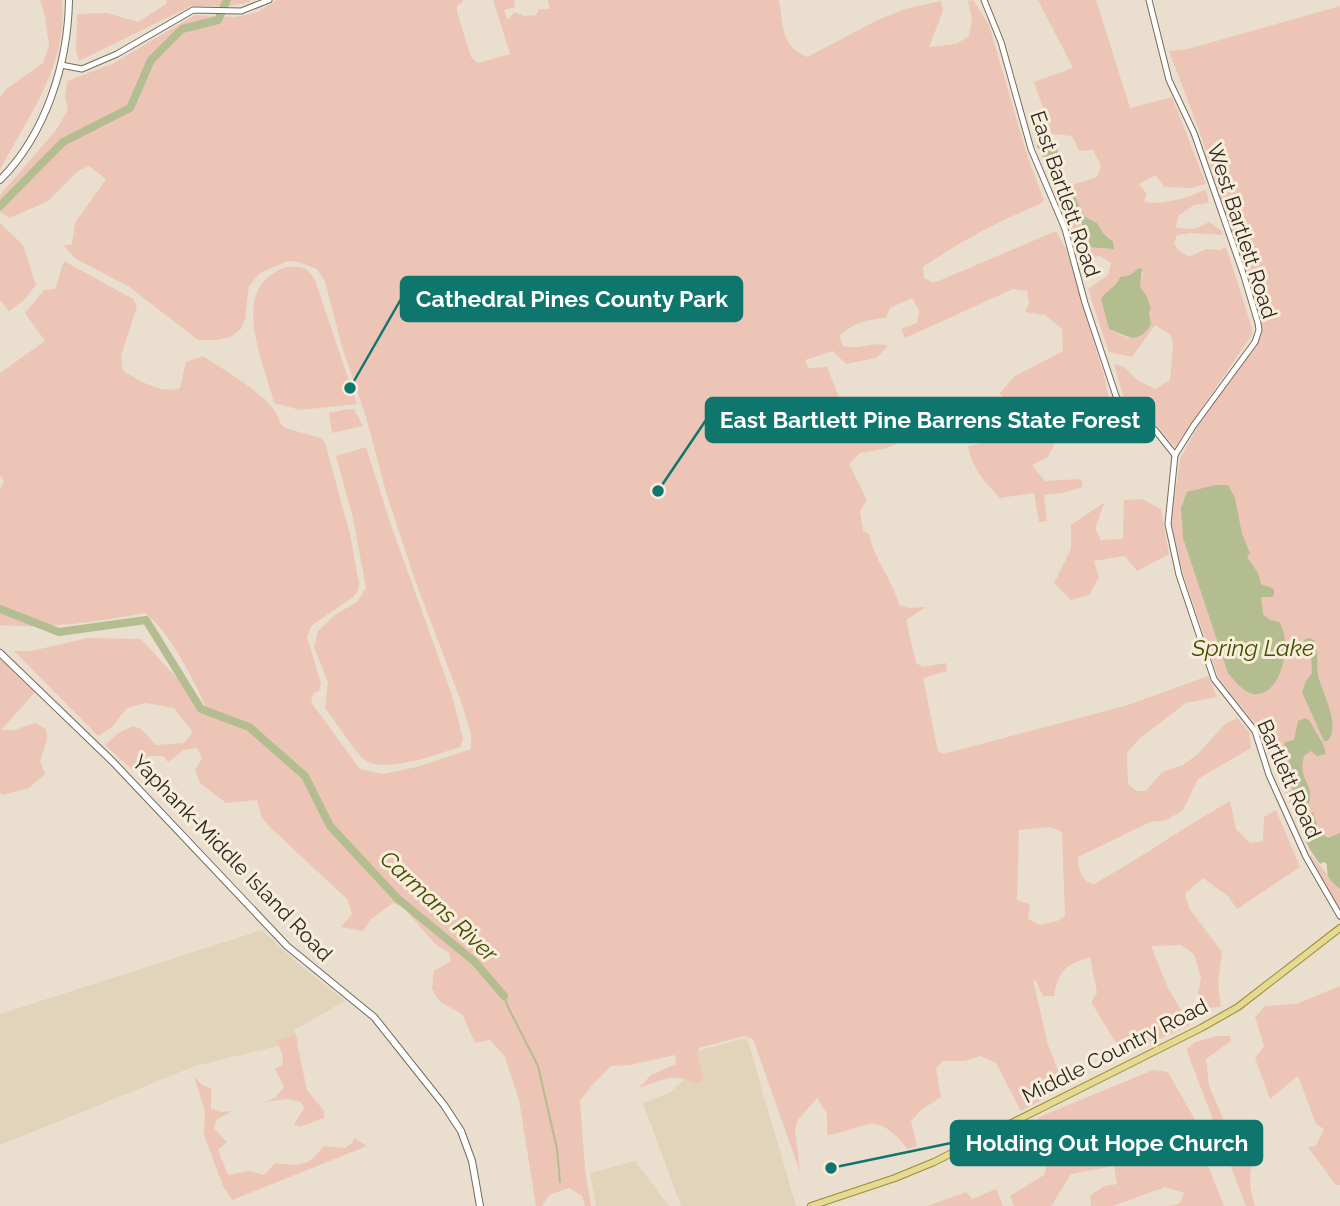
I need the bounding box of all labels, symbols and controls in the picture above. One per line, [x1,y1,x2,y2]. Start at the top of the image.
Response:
street label: East Bartlett Road [1025,107,1106,280]
street label: West Bartlett Road [1202,140,1283,322]
callout: Cathedral Pines County Park [401,277,742,321]
text: Cathedral Pines County Park [416,285,728,312]
callout: East Bartlett Pine Barrens State Forest [706,398,1154,442]
text: East Bartlett Pine Barrens State Forest [720,406,1140,433]
water label: Spring Lake [1191,634,1314,661]
street label: Bartlett Road [1252,715,1327,842]
street label: Yaphank-Middle Island Road [127,749,338,966]
water label: Carmans River [375,844,504,968]
street label: Middle Country Road [1018,993,1212,1108]
callout: Holding Out Hope Church [951,1121,1262,1165]
text: Holding Out Hope Church [965,1129,1249,1156]

